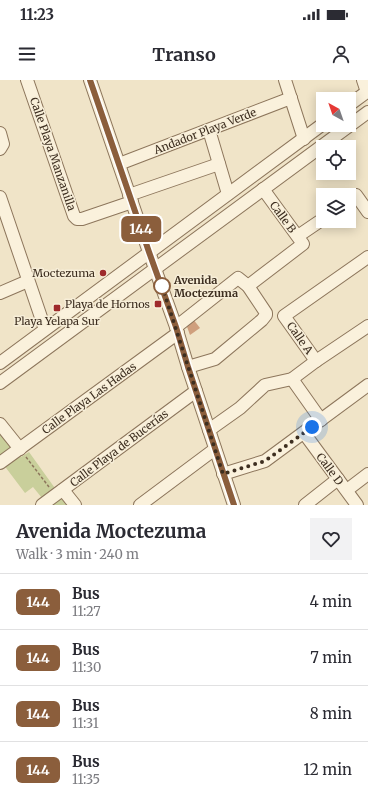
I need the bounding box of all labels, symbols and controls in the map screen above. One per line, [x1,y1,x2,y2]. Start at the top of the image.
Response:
text: 11:23 [20,5,54,24]
icon: menu [16,43,38,65]
text: Transo [152,43,216,66]
icon: person [330,43,352,65]
north arrow [316,92,356,132]
map controls [316,92,356,228]
street label: Calle Playa Manzanilla [27,95,79,213]
street label: Andador Playa Verde [151,105,259,157]
button: locate [316,140,356,180]
button: layers [316,188,356,228]
street label: Calle B [267,198,300,236]
line badge: 144 [118,216,164,242]
text: 144 [129,220,153,238]
place label: Moctezuma [32,266,95,280]
marker: Moctezuma [98,268,108,278]
place label: Avenida Moctezuma [173,273,238,300]
marker: Avenida Moctezuma [153,277,171,295]
place label: Playa de Hornos [65,297,150,311]
marker: Playa de Hornos [153,299,163,309]
marker: Playa Yelapa Sur [52,303,62,313]
place label: Playa Yelapa Sur [14,314,100,328]
street label: Calle A [284,319,316,357]
street label: Calle Playa Las Hadas [39,359,139,437]
street label: Calle Playa de Bucerías [67,406,171,490]
your location [302,417,322,437]
street label: Calle D [313,450,347,488]
button: heart [310,518,352,560]
text: Avenida Moctezuma [16,519,206,543]
text: Walk · 3 min · 240 m [16,546,139,563]
text: Bus [72,584,100,603]
text: 4 min [310,592,352,611]
text: 144 [26,593,50,611]
text: 11:27 [72,603,101,620]
text: Bus [72,640,100,659]
text: 7 min [310,648,352,667]
text: 144 [26,649,50,667]
text: 11:30 [72,659,102,676]
text: Bus [72,696,100,715]
text: 8 min [310,704,352,723]
text: 144 [26,705,50,723]
text: 11:31 [72,715,99,732]
text: Bus [72,752,100,771]
text: 12 min [303,760,352,779]
text: 144 [26,761,50,779]
text: 11:35 [72,771,100,788]

